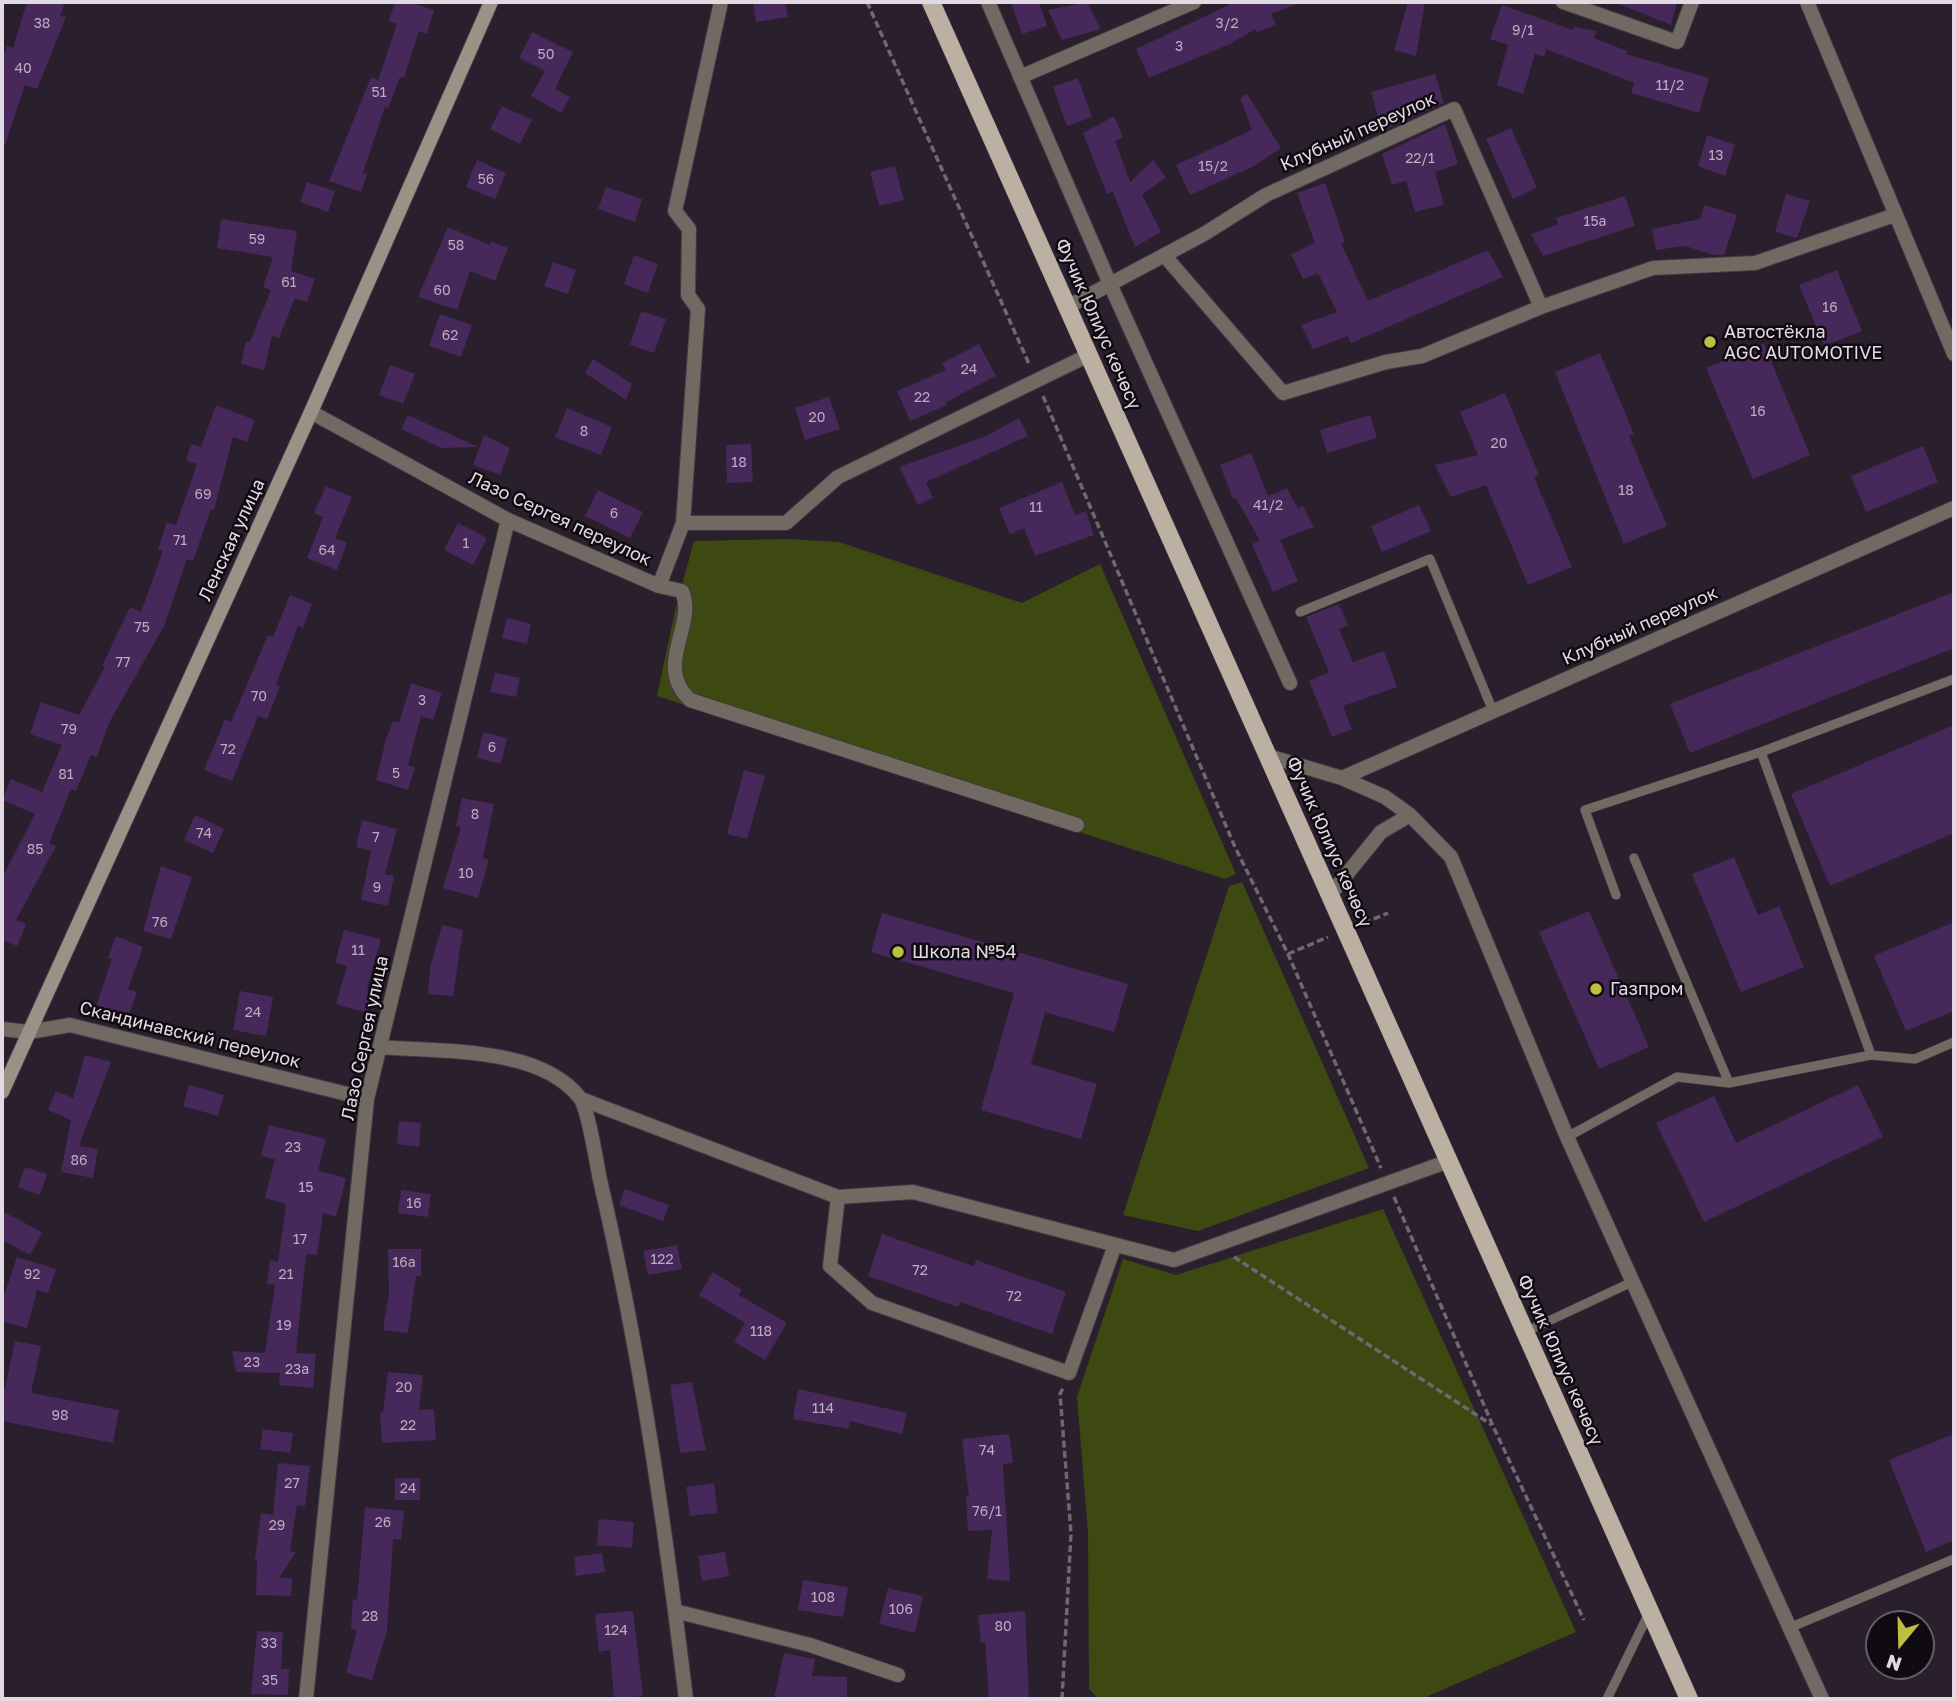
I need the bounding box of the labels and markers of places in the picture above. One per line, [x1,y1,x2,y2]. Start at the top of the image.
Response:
place label: Автостёкла AGC AUTOMOTIVE [1724,321,1882,364]
marker: Автостёкла AGC AUTOMOTIVE [1702,334,1718,350]
place label: Школа №54 [912,941,1016,963]
marker: Школа №54 [890,944,906,960]
place label: Газпром [1610,978,1684,1000]
marker: Газпром [1588,981,1604,997]

